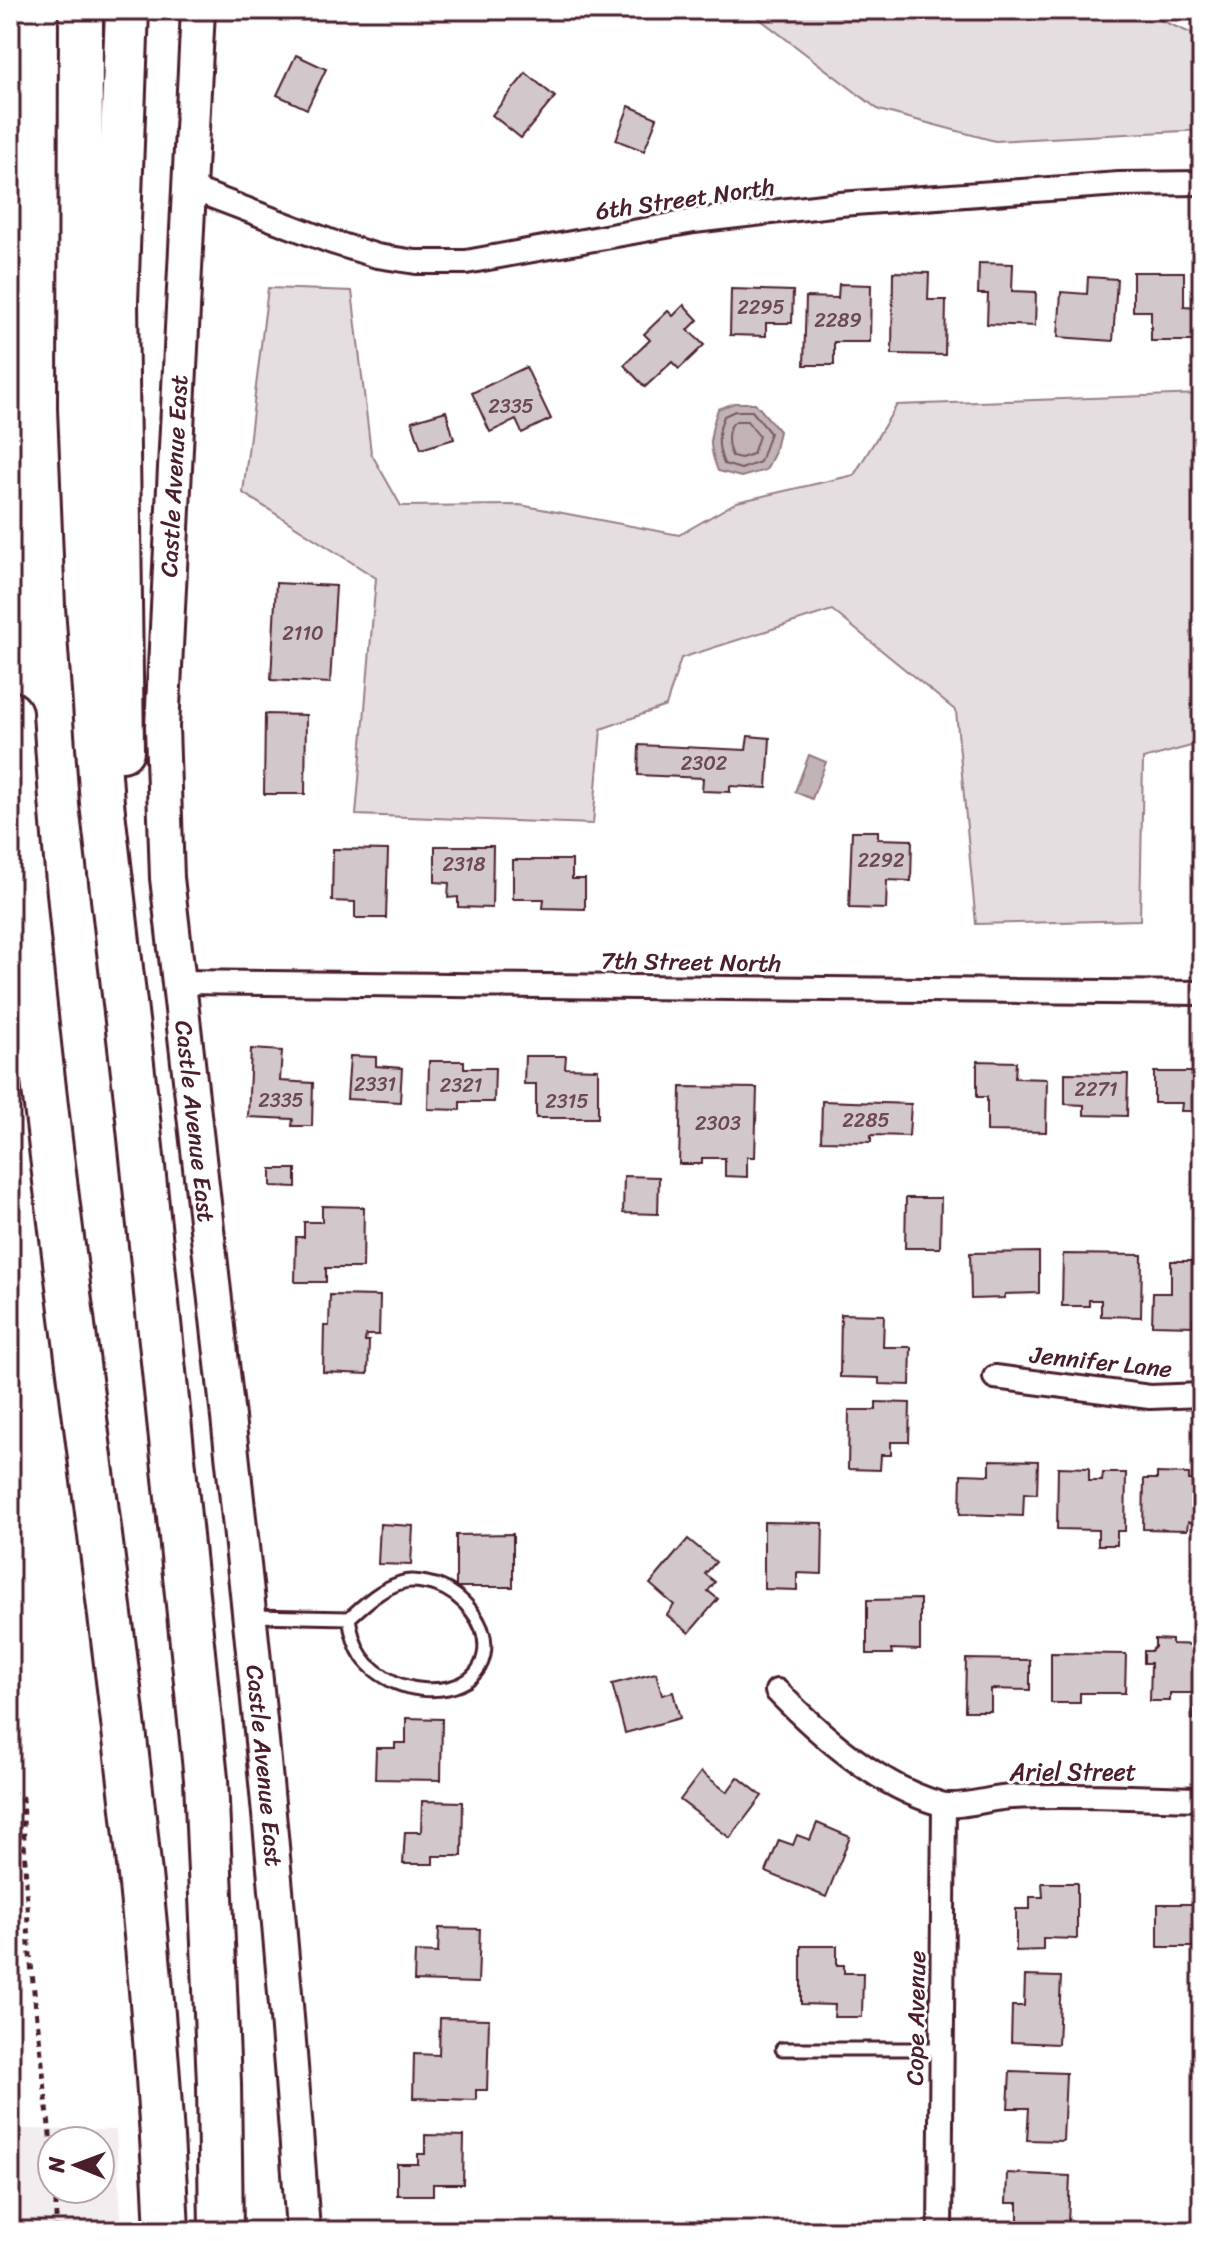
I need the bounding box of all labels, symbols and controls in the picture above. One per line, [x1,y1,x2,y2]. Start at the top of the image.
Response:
street label: 6th Street North [593,166,777,232]
house number: 2295 [737,290,785,325]
house number: 2289 [814,303,862,338]
street label: Castle Avenue East [148,374,200,578]
house number: 2335 [488,389,534,424]
house number: 2110 [282,616,324,651]
house number: 2302 [681,746,728,781]
house number: 2292 [858,843,905,878]
house number: 2318 [442,847,486,882]
street label: 7th Street North [600,939,782,985]
street label: Castle Avenue East [162,1018,227,1224]
house number: 2331 [354,1067,396,1102]
house number: 2321 [440,1068,482,1103]
house number: 2271 [1074,1072,1118,1107]
house number: 2335 [258,1083,304,1118]
house number: 2315 [545,1084,589,1119]
house number: 2285 [842,1103,890,1138]
house number: 2303 [695,1106,741,1141]
street label: Jennifer Lane [1027,1334,1174,1390]
street label: Castle Avenue East [234,1663,295,1868]
street label: Ariel Street [1009,1751,1136,1793]
street label: Cope Avenue [894,1950,938,2086]
north arrow [36,2125,116,2205]
text: N [37,2156,76,2174]

